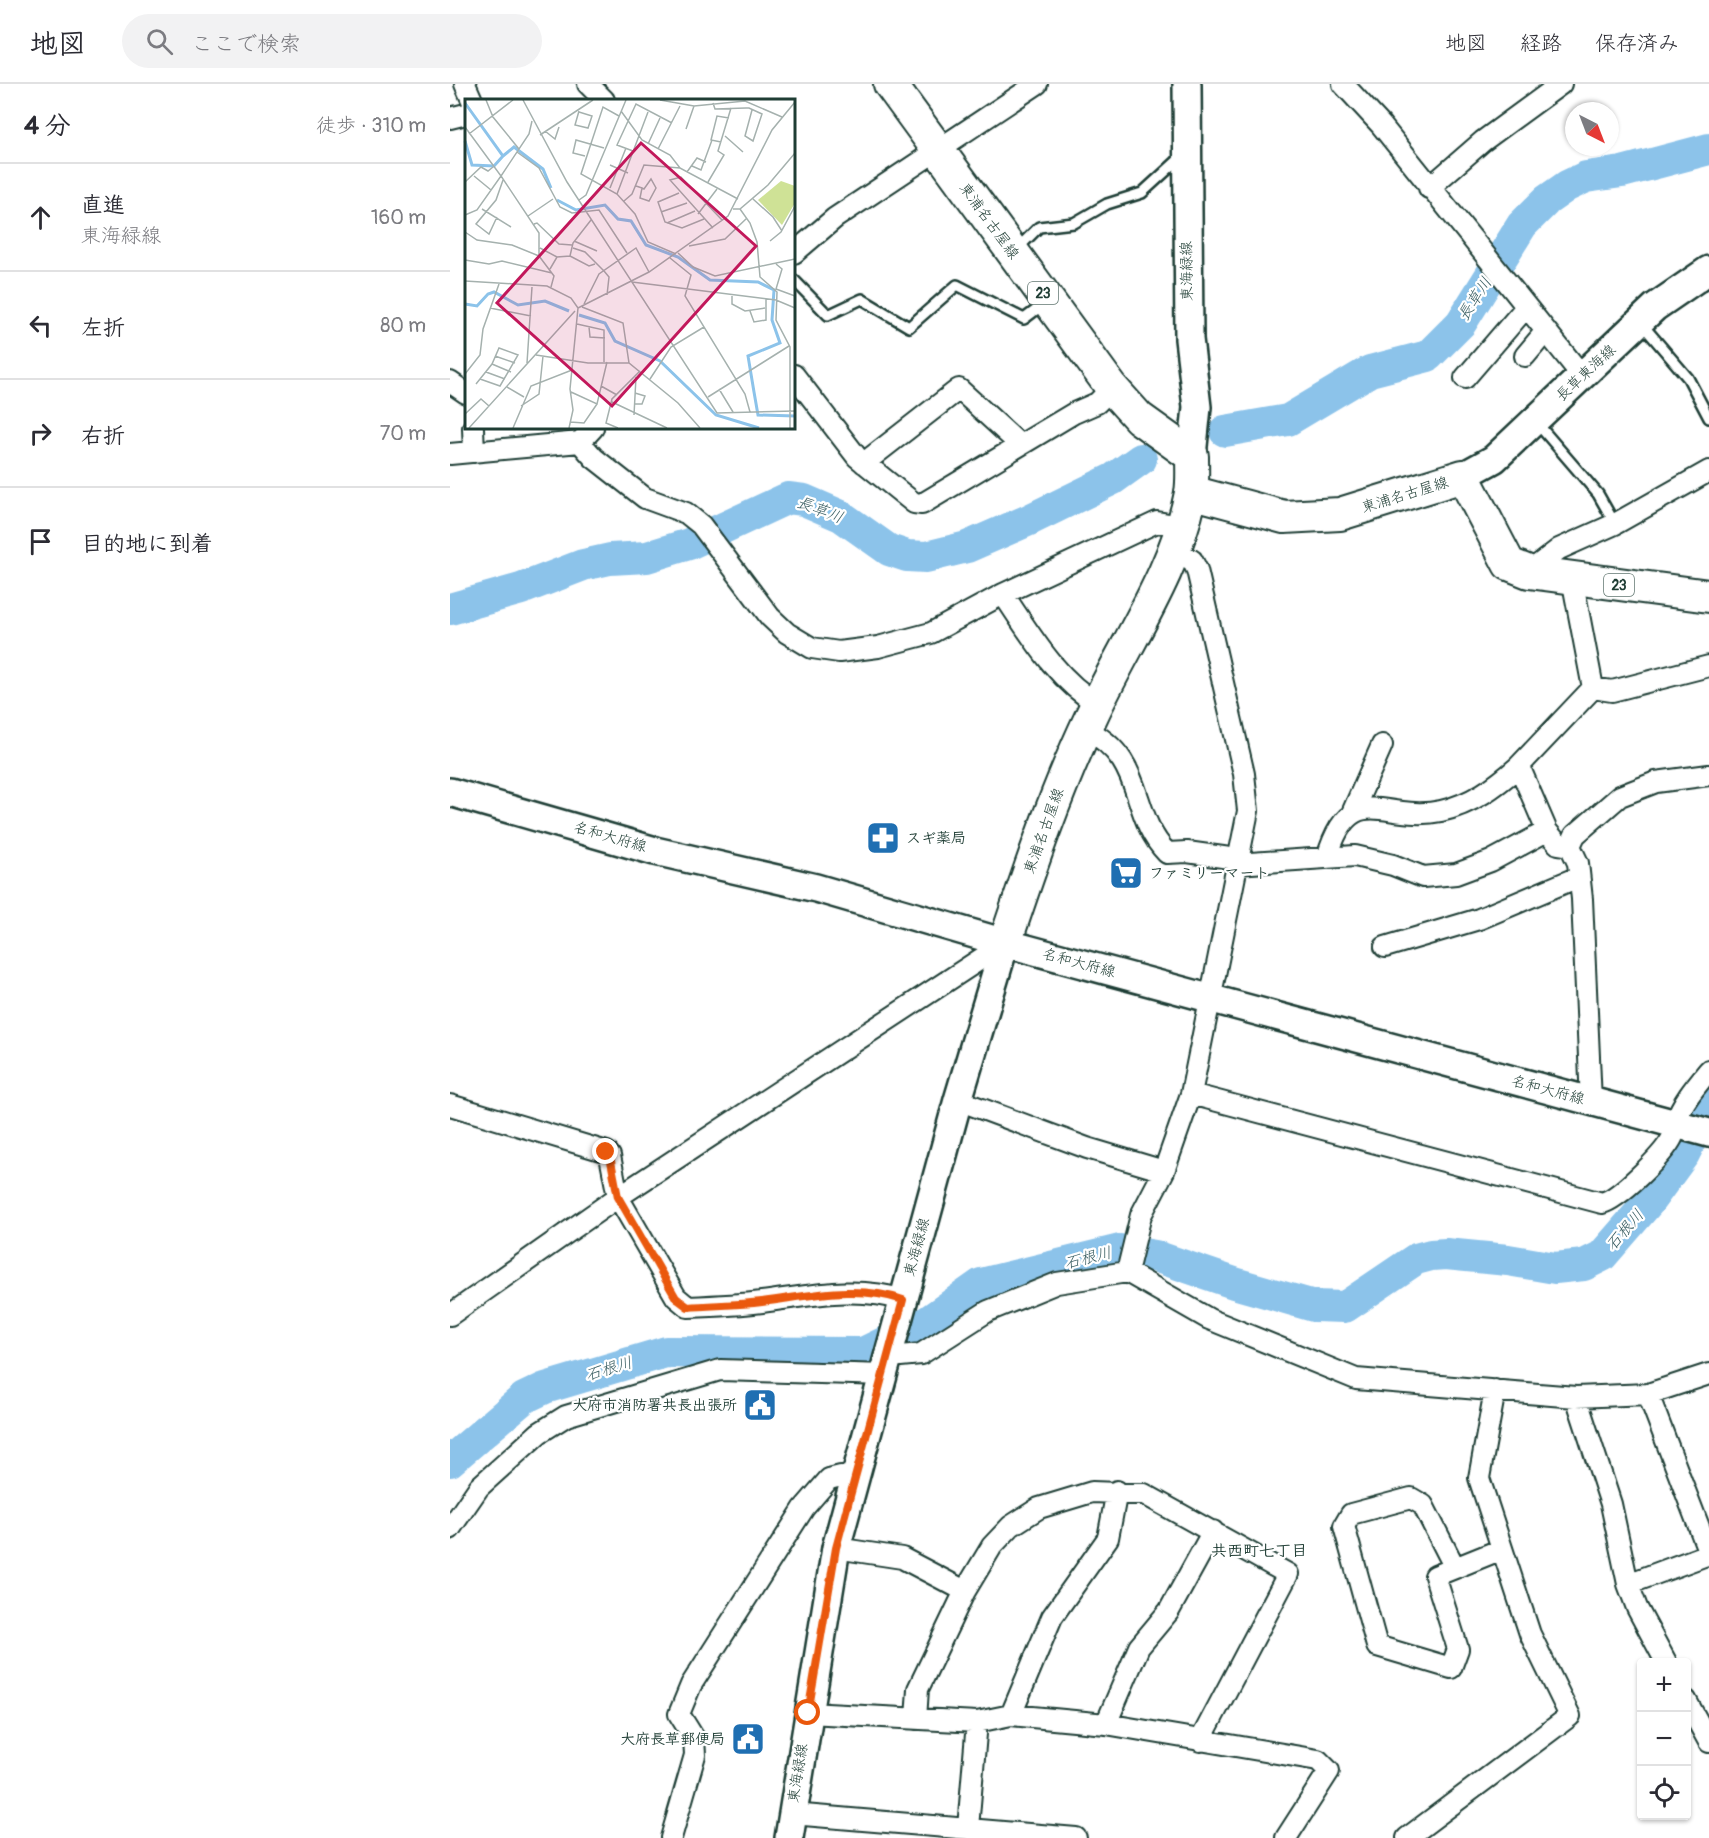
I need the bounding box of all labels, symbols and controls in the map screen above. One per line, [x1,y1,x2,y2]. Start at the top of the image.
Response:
search box [122,14,542,68]
icon: search [143,25,176,58]
text: 地図 [30,27,86,62]
text: ここで検索 [191,30,301,58]
text: 地図 [1445,30,1487,57]
text: 経路 [1520,30,1562,57]
text: 保存済み [1595,30,1679,57]
inset map [465,99,795,429]
north arrow [1565,102,1619,156]
text: 4 分 [24,110,71,142]
text: 徒歩 · 310 m [316,113,426,138]
street label: 東浦名古屋線 [955,179,1023,263]
text: 直進 [81,191,125,219]
icon: ahead [24,201,57,234]
text: 160 m [371,205,426,230]
text: 東海緑線 [81,223,161,248]
street label: 東海緑線 [1177,241,1197,301]
water label: 長草川 [1454,273,1496,325]
road number: 23 [1028,282,1058,304]
icon: left [24,309,57,342]
text: 80 m [380,313,426,338]
text: 左折 [81,314,125,342]
street label: 長草東海線 [1552,340,1620,406]
icon: right [24,417,57,450]
text: 70 m [380,421,426,446]
text: 右折 [81,422,125,450]
street label: 東浦名古屋線 [1359,473,1451,517]
water label: 長草川 [794,492,846,528]
icon: arrive [24,525,57,558]
text: 目的地に到着 [81,530,213,558]
road number: 23 [1604,574,1634,596]
street label: 東浦名古屋線 [1020,785,1068,877]
street label: 名和大府線 [571,818,649,856]
pharmacy icon: スギ薬局 [865,820,901,856]
place label: スギ薬局 [906,829,966,848]
supermarket icon: ファミリーマート [1108,855,1144,891]
place label: ファミリーマート [1149,864,1270,883]
street label: 名和大府線 [1040,944,1118,982]
street label: 名和大府線 [1509,1071,1587,1109]
route end [592,1138,618,1164]
water label: 石根川 [1602,1205,1648,1255]
street label: 東海緑線 [900,1216,934,1278]
water label: 石根川 [1062,1242,1114,1274]
water label: 石根川 [583,1352,635,1386]
public building icon: 大府市消防署共長出張所 [742,1387,778,1423]
place label: 大府市消防署共長出張所 [572,1396,737,1415]
district label: 共西町七丁目 [1211,1541,1307,1561]
map controls [1637,1658,1691,1820]
button: + [1637,1658,1691,1712]
route start [794,1699,820,1725]
button: − [1637,1712,1691,1766]
public building icon: 大府長草郵便局 [730,1721,766,1757]
place label: 大府長草郵便局 [620,1730,725,1749]
street label: 東海緑線 [784,1742,812,1804]
button: locate [1637,1766,1691,1820]

